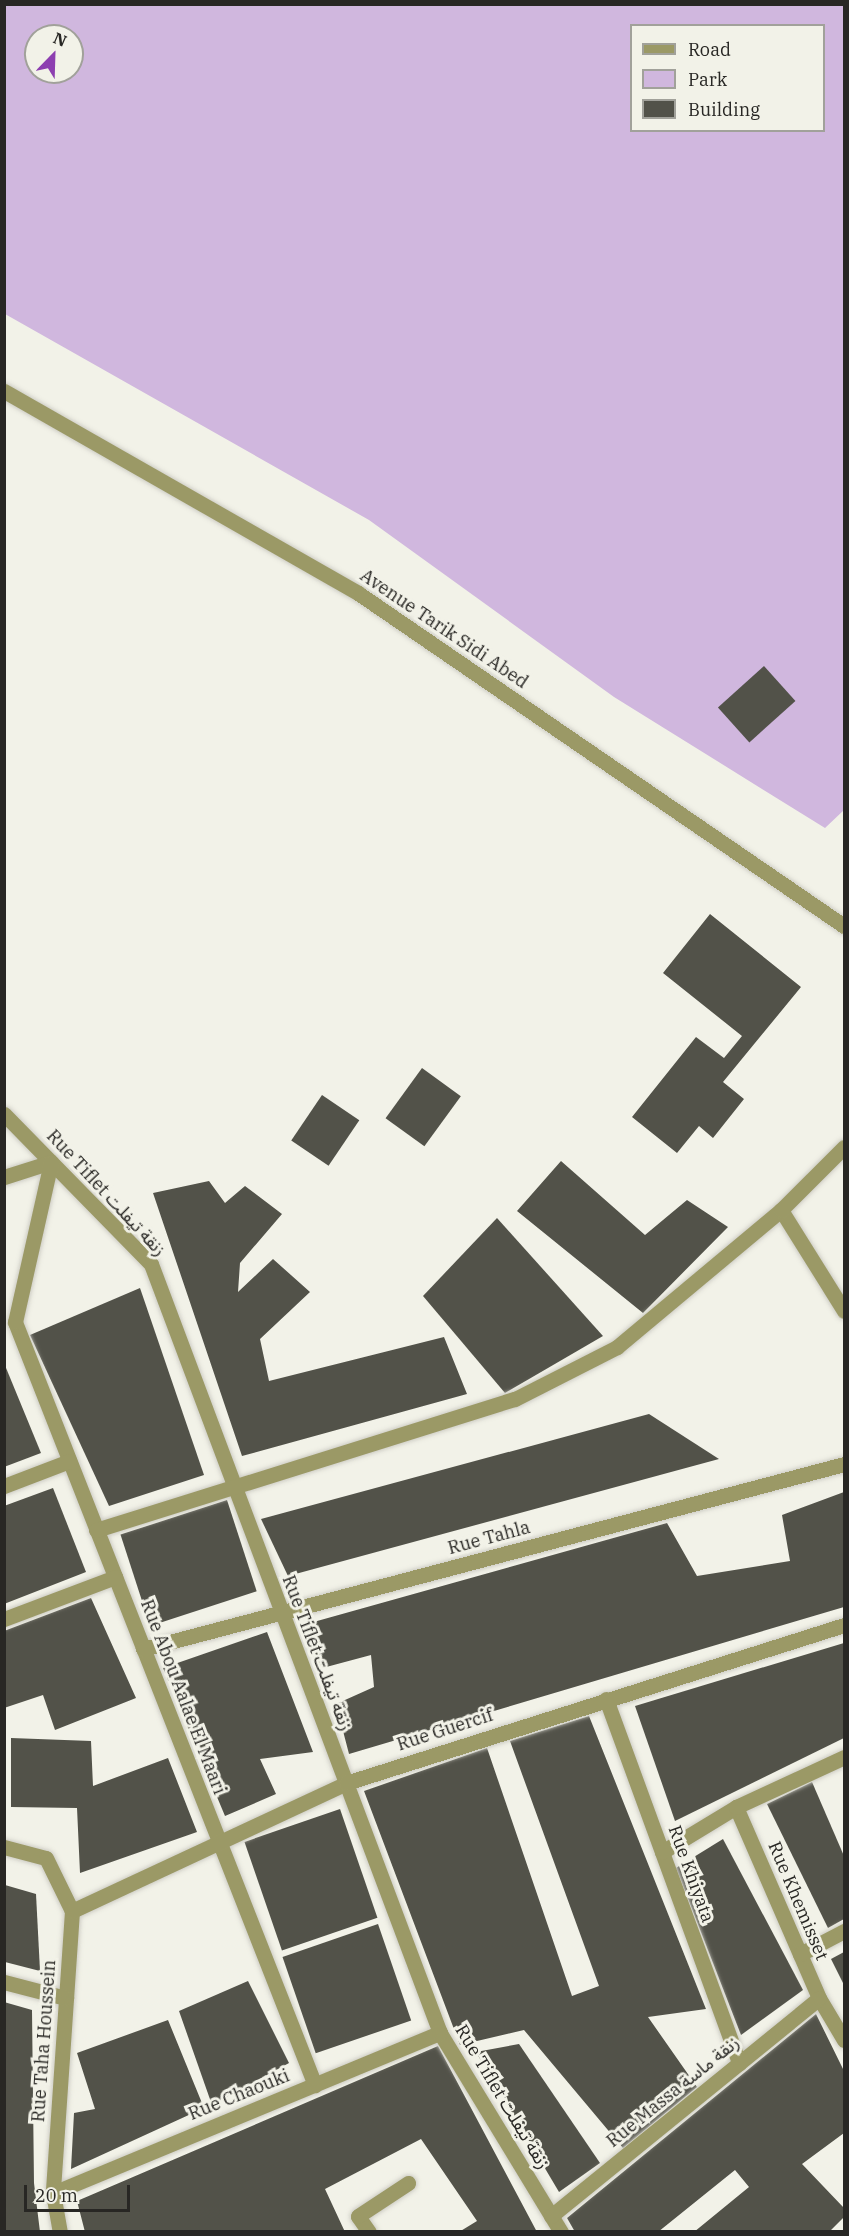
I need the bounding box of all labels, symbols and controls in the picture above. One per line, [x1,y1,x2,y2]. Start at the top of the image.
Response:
north arrow [24,24,84,84]
legend [630,24,825,132]
text: N [51,28,70,51]
text: Road [688,38,731,61]
text: Park [688,68,727,91]
text: Building [688,98,760,121]
street label: Avenue Tarik Sidi Abed [356,565,532,693]
street label: Rue Tiflet زنقة تيفلت [42,1125,170,1261]
street label: Rue Tahla [446,1517,532,1559]
street label: Rue Tiflet زنقة تيفلت [277,1572,357,1734]
street label: Rue Abou Aalae El Maari [136,1596,230,1798]
street label: Rue Guercif [394,1704,496,1756]
street label: Rue Khiyata [663,1822,719,1926]
street label: Rue Khemisset [763,1838,833,1964]
street label: Rue Taha Houssein [28,1959,60,2123]
street label: Rue Tiflet زنقة تيفلت [450,2021,554,2173]
street label: Rue Massa زنقة ماسة [602,2032,744,2152]
street label: Rue Chaouki [185,2065,293,2125]
scale bar [27,2173,134,2211]
text: 20 m [35,2184,78,2207]

